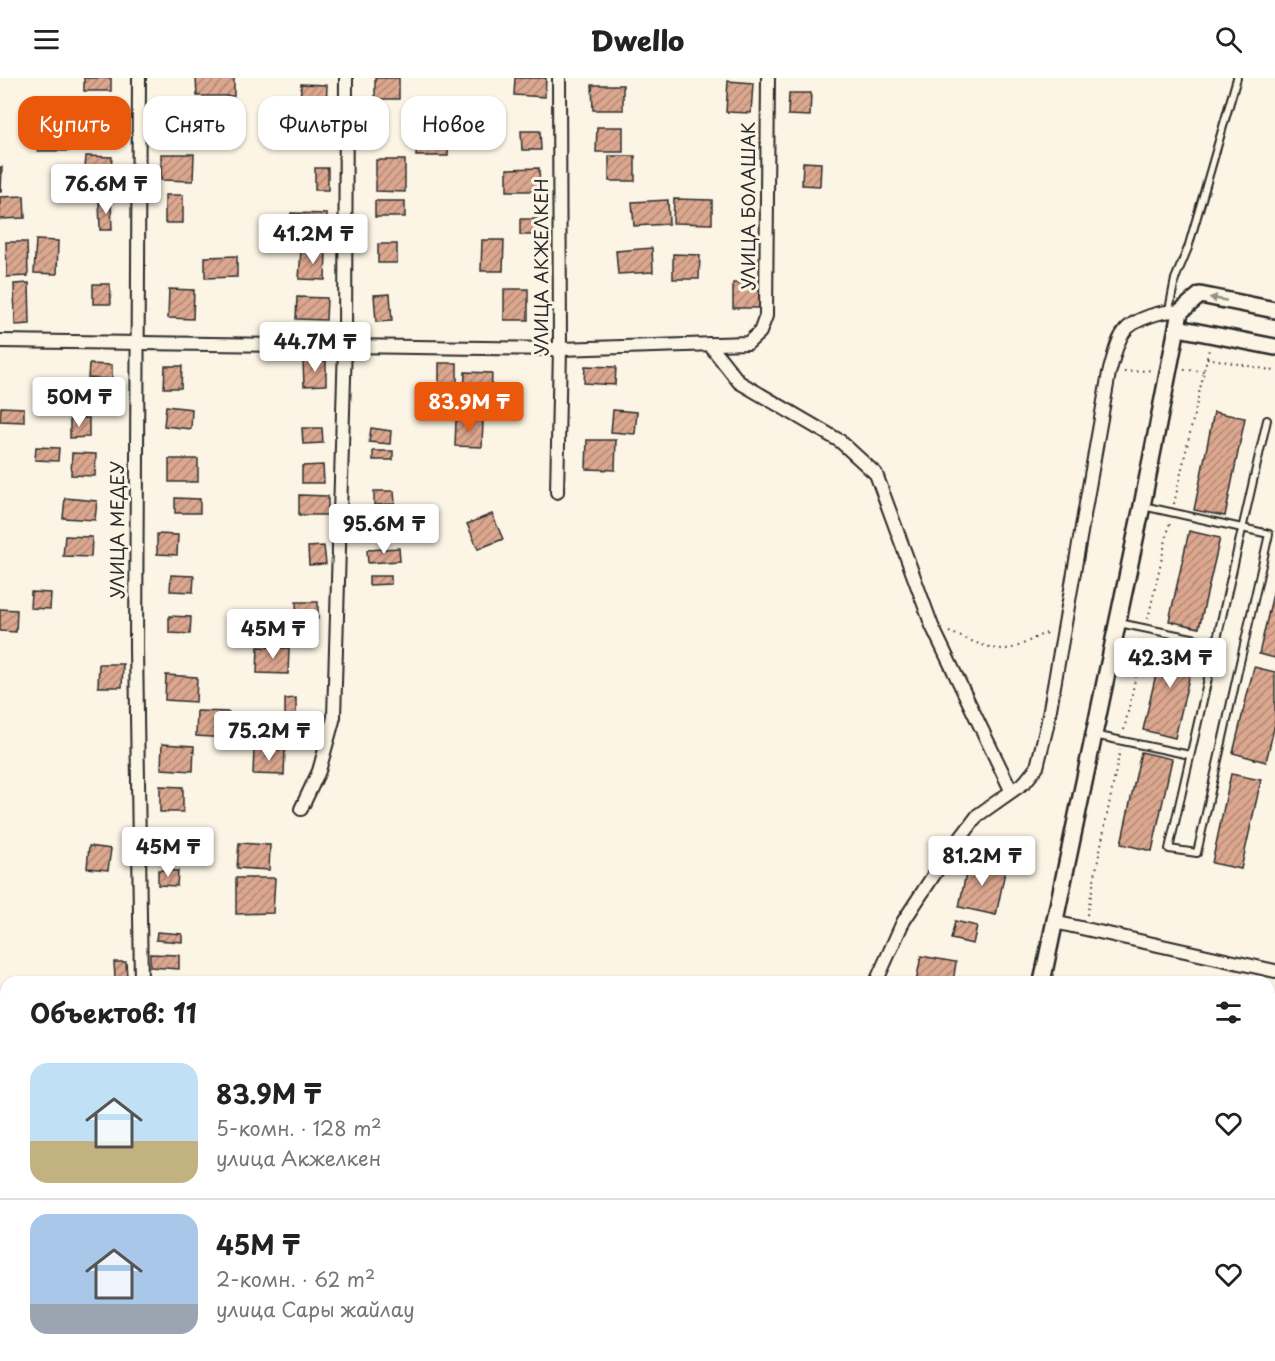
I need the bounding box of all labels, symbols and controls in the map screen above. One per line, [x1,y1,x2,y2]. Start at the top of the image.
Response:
text: Dwello [591,19,684,60]
icon: menu [30,23,63,56]
icon: search [1212,23,1245,56]
chip: Купить [18,96,131,150]
chip: Снять [143,96,246,150]
chip: Фильтры [258,96,389,150]
chip: Новое [401,96,506,150]
street label: УЛИЦА БОЛАШАК [734,122,761,290]
pin: 76.6M ₸ [51,164,161,215]
text: 76.6M ₸ [65,168,147,198]
street label: УЛИЦА АКЖЕЛКЕН [527,178,554,356]
pin: 41.2M ₸ [258,214,368,265]
text: 41.2M ₸ [273,218,353,248]
one-way arrow [1208,294,1227,303]
pin: 44.7M ₸ [260,322,370,373]
text: 44.7M ₸ [274,326,356,356]
pin: 50M ₸ [37,377,121,428]
text: 50M ₸ [46,381,112,411]
pin: 83.9M ₸ [414,382,524,433]
text: 83.9M ₸ [429,386,509,416]
street label: УЛИЦА МЕДЕУ [103,461,130,599]
pin: 95.6M ₸ [329,504,439,555]
text: 95.6M ₸ [343,508,425,538]
pin: 45M ₸ [231,609,315,660]
text: 45M ₸ [241,613,305,643]
pin: 42.3M ₸ [1115,638,1225,689]
text: 42.3M ₸ [1128,642,1212,672]
pin: 75.2M ₸ [214,711,324,762]
text: 75.2M ₸ [228,715,310,745]
pin: 45M ₸ [126,827,210,878]
text: 45M ₸ [136,831,200,861]
pin: 81.2M ₸ [927,836,1037,887]
text: 81.2M ₸ [942,840,1022,870]
text: Объектов: 11 [30,993,197,1032]
icon: filters [1212,996,1245,1029]
text: 83.9M ₸ [216,1074,321,1113]
icon: home [78,1087,150,1159]
icon: heart [1212,1107,1245,1140]
text: 5-комн. · 128 m² [216,1113,382,1143]
text: улица Акжелкен [216,1143,381,1173]
text: 45M ₸ [216,1225,300,1264]
icon: home [78,1238,150,1310]
icon: heart [1212,1258,1245,1291]
text: 2-комн. · 62 m² [216,1264,375,1294]
text: улица Сары жайлау [216,1294,415,1324]

